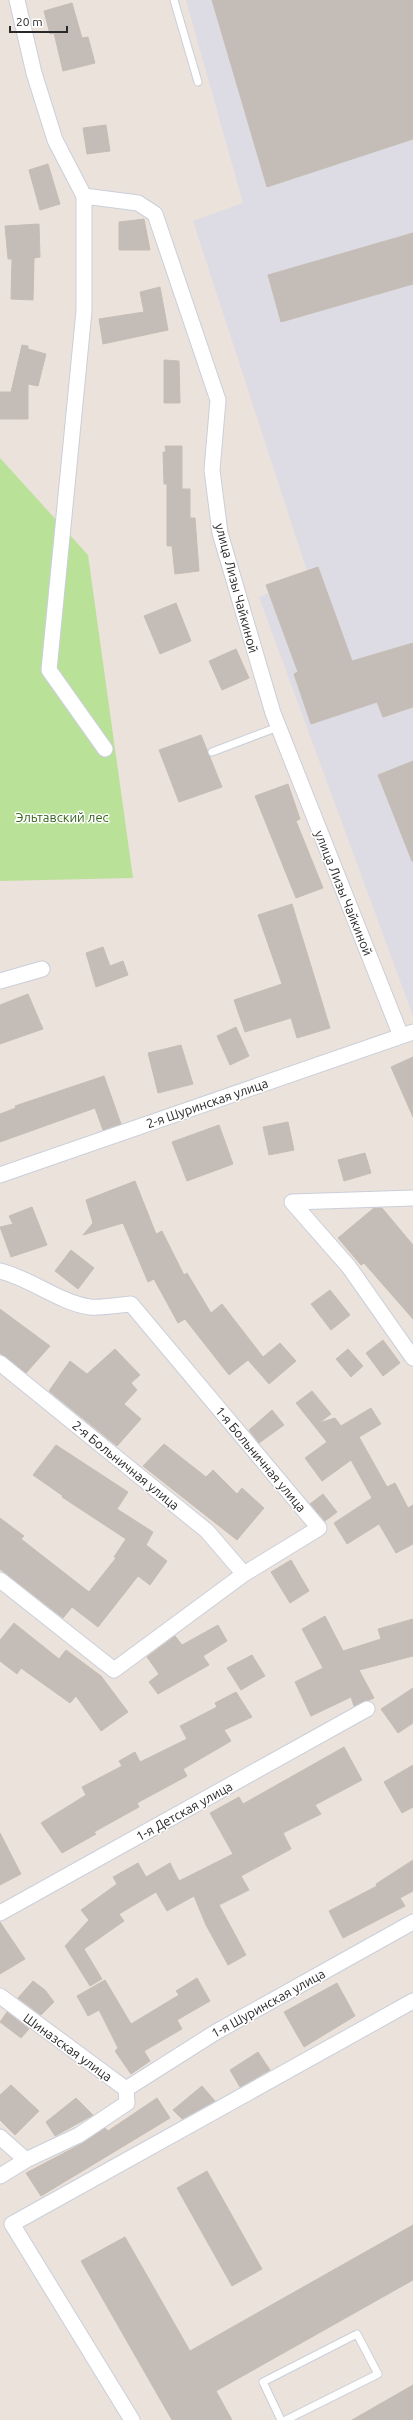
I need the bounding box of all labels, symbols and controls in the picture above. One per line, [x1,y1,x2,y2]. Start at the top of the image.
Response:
scale bar [10,8,67,34]
text: 20 m [16,15,43,28]
street label: улица Лизы Чайкиной [213,522,261,654]
park label: Эльтавский лес [15,810,109,824]
street label: улица Лизы Чайкиной [312,828,376,958]
street label: 2-я Шуринская улица [144,1076,270,1130]
street label: 1-я Больничная улица [213,1404,309,1514]
street label: 2-я Больничная улица [70,1418,182,1512]
street label: 1-я Детская улица [133,1779,235,1843]
street label: 1-я Шуринская улица [209,1966,327,2040]
street label: Шиназская улица [21,2010,115,2084]

